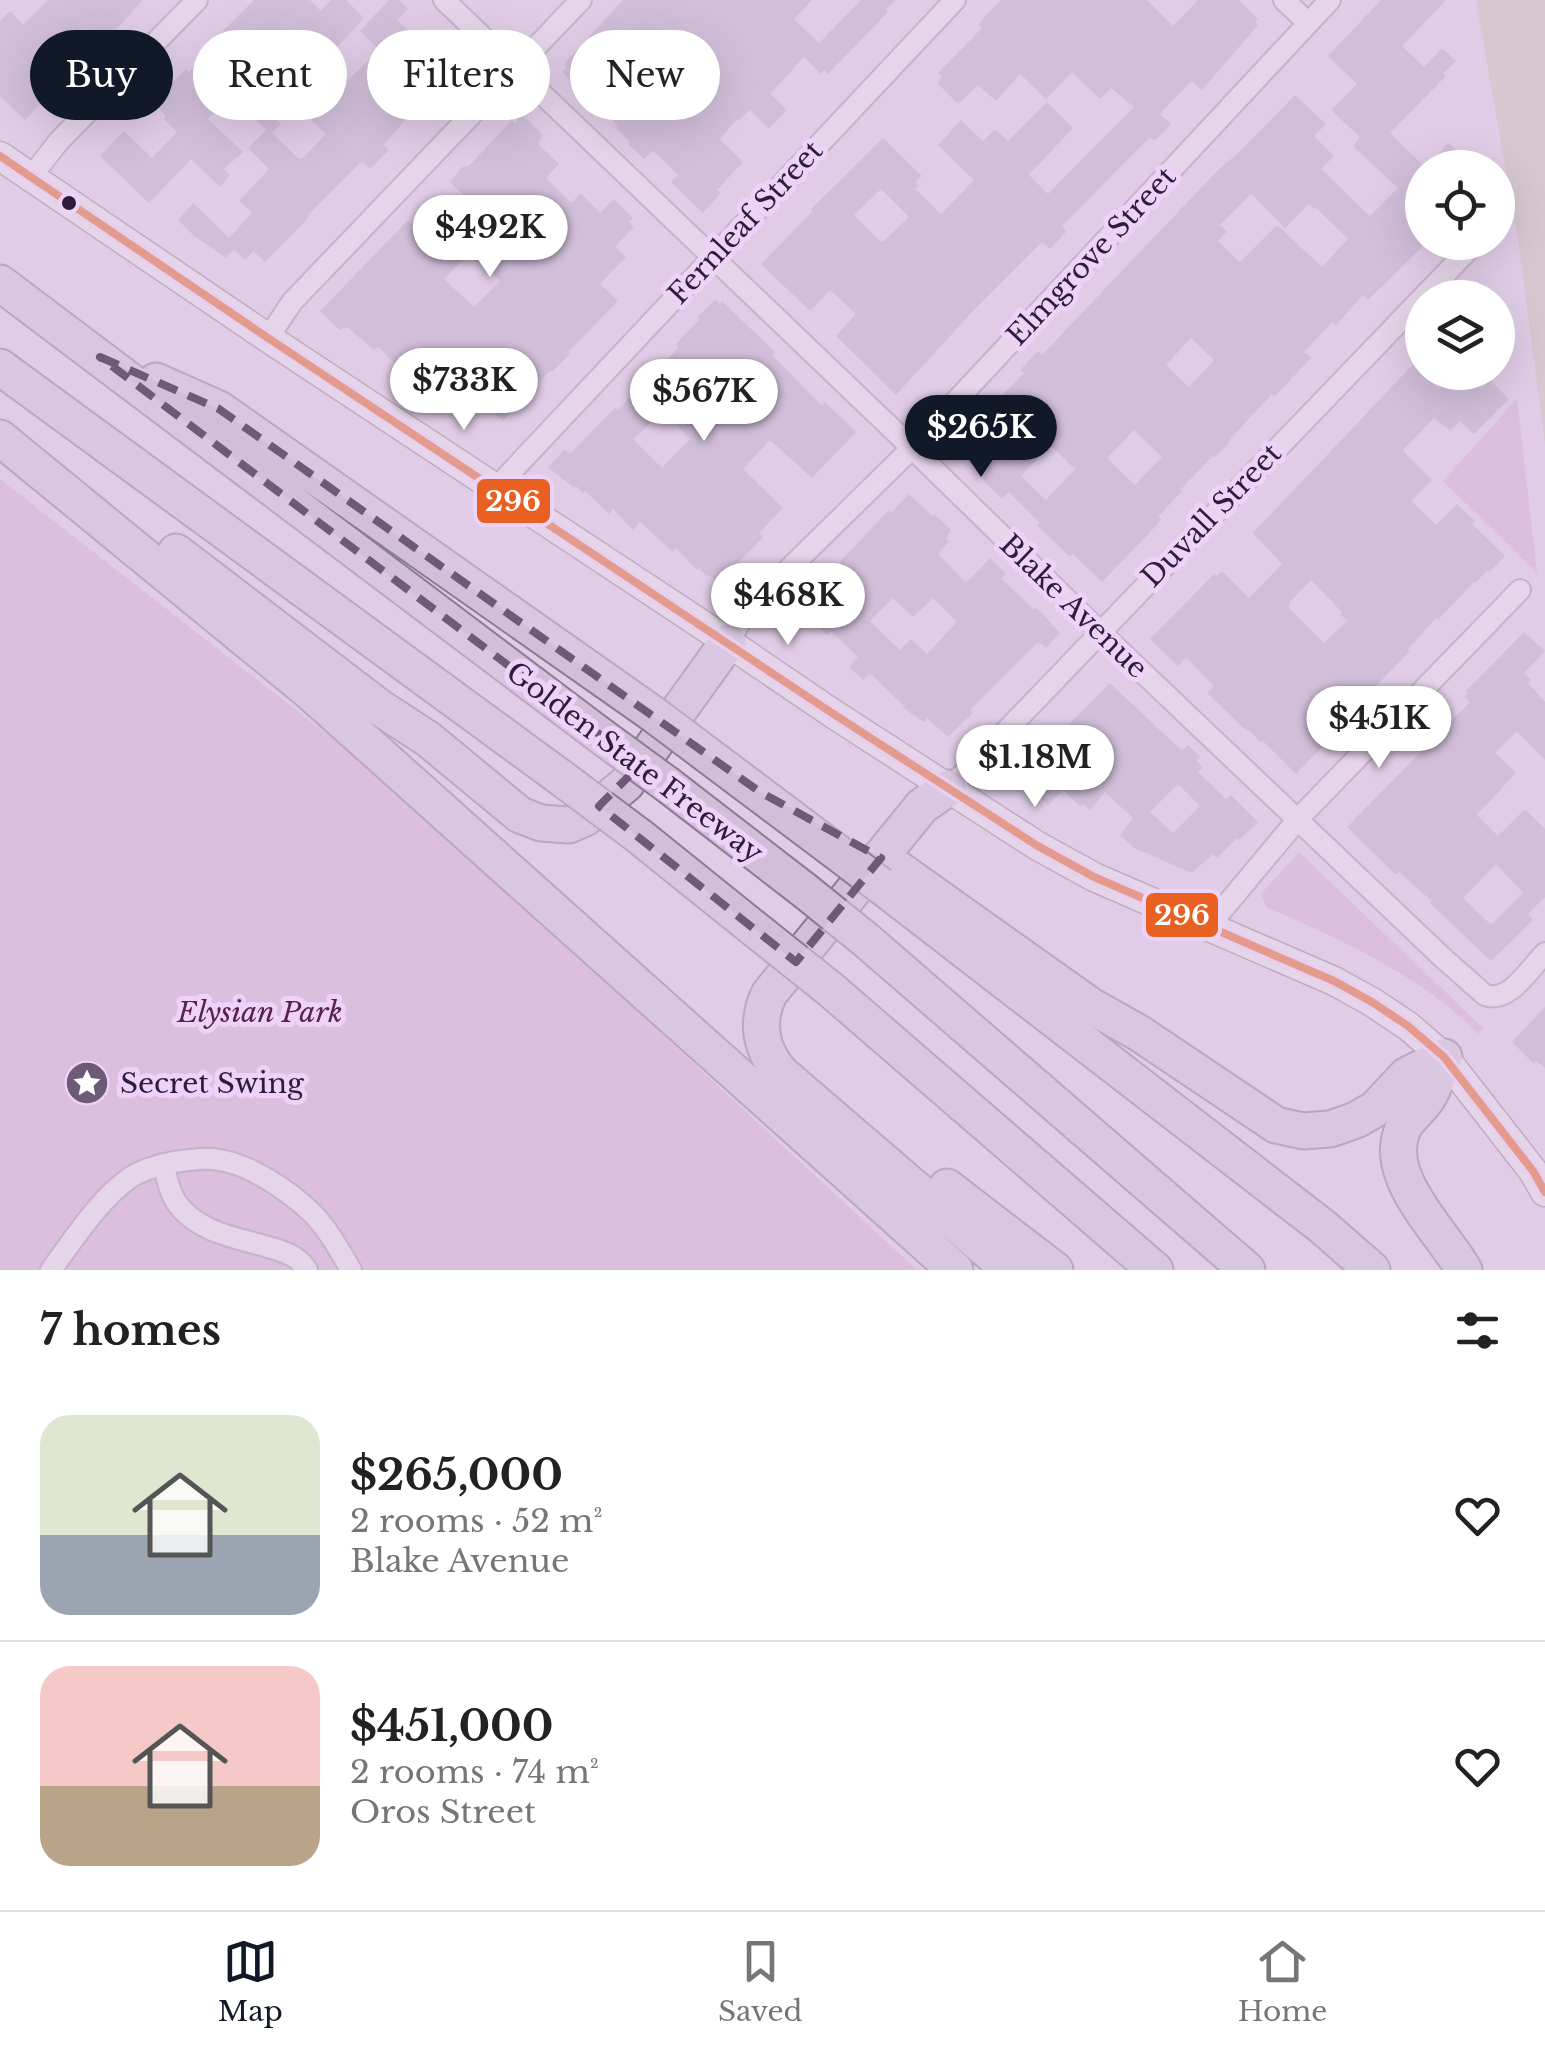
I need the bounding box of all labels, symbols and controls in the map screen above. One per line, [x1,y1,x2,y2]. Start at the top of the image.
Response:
chip: Buy [30,30,173,120]
chip: Rent [193,30,347,120]
chip: Filters [367,30,550,120]
chip: New [570,30,720,120]
street label: Fernleaf Street [661,133,830,311]
map controls [1405,150,1515,390]
button: locate [1405,150,1515,260]
street label: Elmgrove Street [1000,159,1183,353]
unlabelled marker [59,193,79,213]
pin: $492K [420,195,560,280]
text: $492K [435,207,545,247]
button: layers [1405,280,1515,390]
pin: $733K [394,348,534,433]
pin: $567K [634,359,774,444]
text: $733K [412,360,516,400]
text: $567K [652,371,756,411]
pin: $265K [911,395,1051,480]
text: $265K [927,407,1035,447]
street label: Duvall Street [1134,436,1289,595]
line badge: 296 [475,477,552,525]
text: 296 [485,484,541,519]
street label: Blake Avenue [992,527,1155,686]
pin: $468K [718,563,858,648]
text: $468K [733,575,843,615]
street label: Golden State Freeway [499,654,770,870]
pin: $451K [1309,686,1449,771]
text: $451K [1328,698,1430,738]
pin: $1.18M [954,725,1116,810]
text: $1.18M [978,737,1092,777]
line badge: 296 [1144,891,1220,939]
text: 296 [1154,898,1210,933]
park label: Elysian Park [176,995,343,1030]
place icon: Secret Swing [64,1060,110,1106]
place label: Secret Swing [120,1066,305,1101]
icon: filters [1450,1303,1505,1358]
text: 7 homes [40,1304,221,1356]
text: $265,000 [350,1449,563,1501]
icon: home [120,1455,240,1575]
icon: heart [1450,1488,1505,1543]
text: 2 rooms · 52 m² [350,1501,603,1541]
text: Blake Avenue [350,1541,569,1581]
text: $451,000 [350,1700,554,1752]
icon: home [120,1706,240,1826]
icon: heart [1450,1739,1505,1794]
text: 2 rooms · 74 m² [350,1752,599,1792]
text: Oros Street [350,1792,536,1832]
tab: Map [218,1934,283,2029]
tab: Saved [718,1934,802,2029]
tab: Home [1238,1934,1327,2029]

